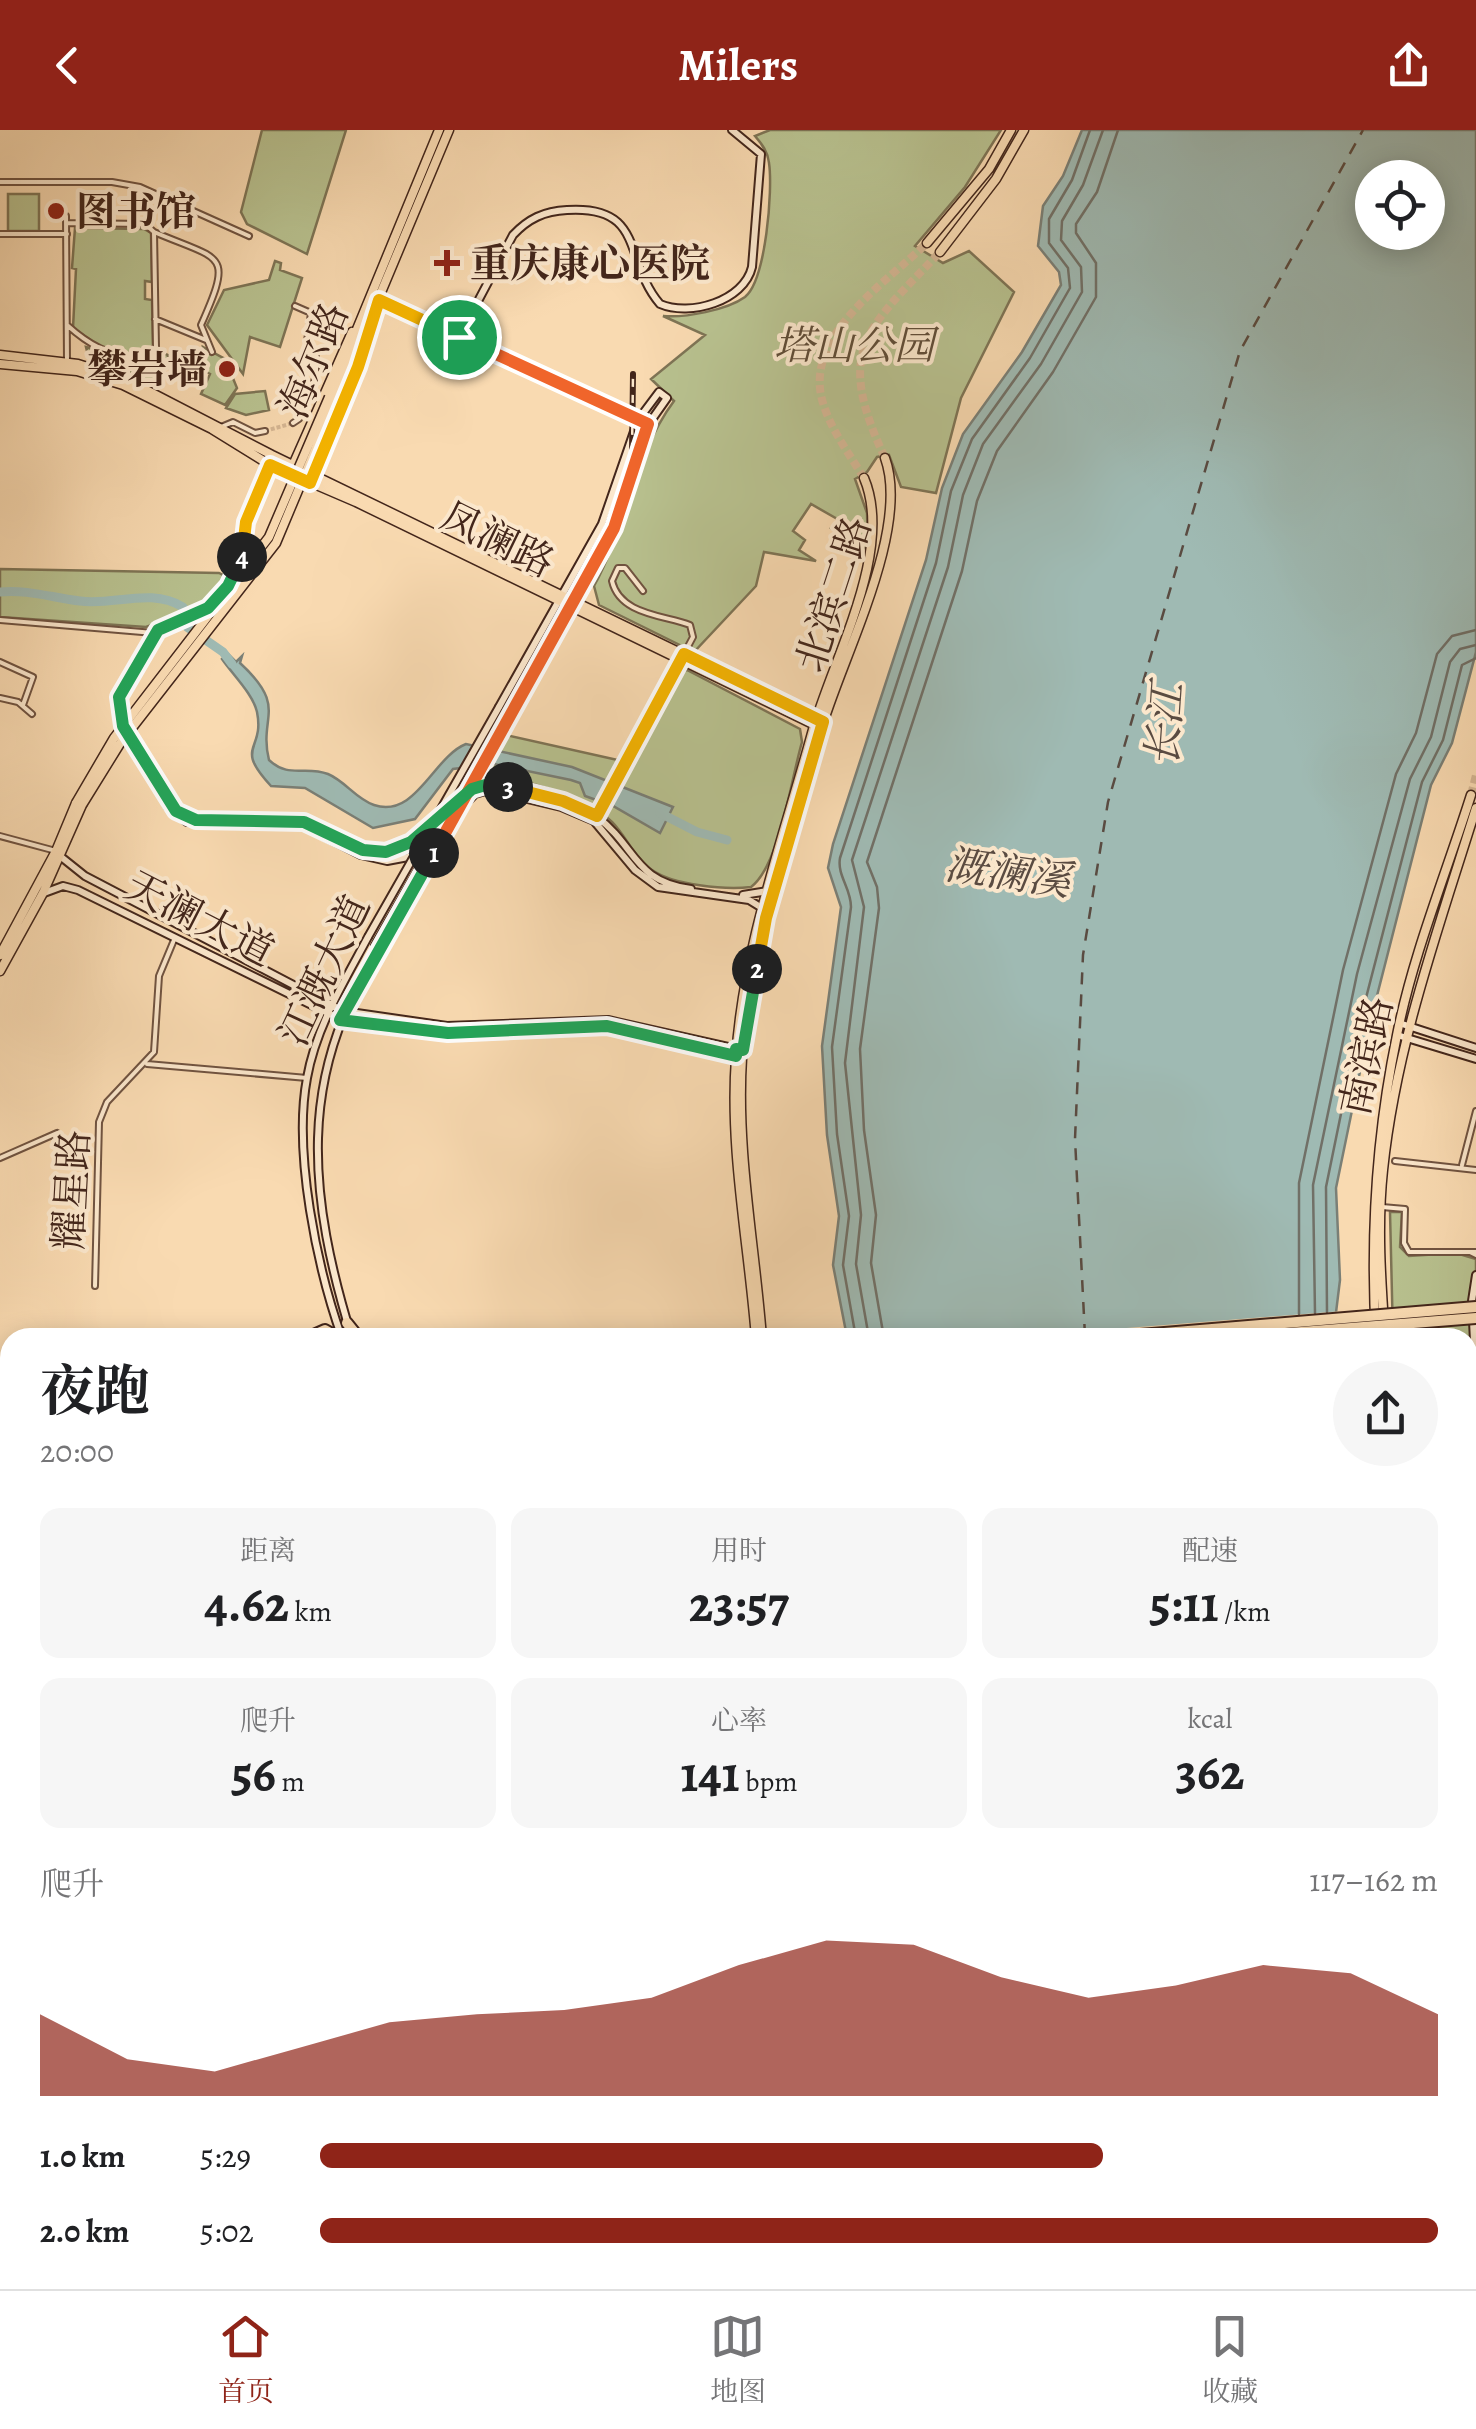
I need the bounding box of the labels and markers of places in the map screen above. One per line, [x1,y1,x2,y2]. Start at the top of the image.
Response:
place label: 图书馆 [76,184,196,239]
marker: 图书馆 [45,200,67,222]
place label: 重庆康心医院 [470,236,710,291]
marker: 重庆康心医院 [434,250,460,276]
pin [417,295,502,380]
place label: 攀岩墙 [87,342,207,397]
marker: 攀岩墙 [216,358,238,380]
pin: 4 [217,532,267,582]
pin: 3 [483,762,533,812]
pin: 1 [409,828,459,878]
pin: 2 [732,944,782,994]

